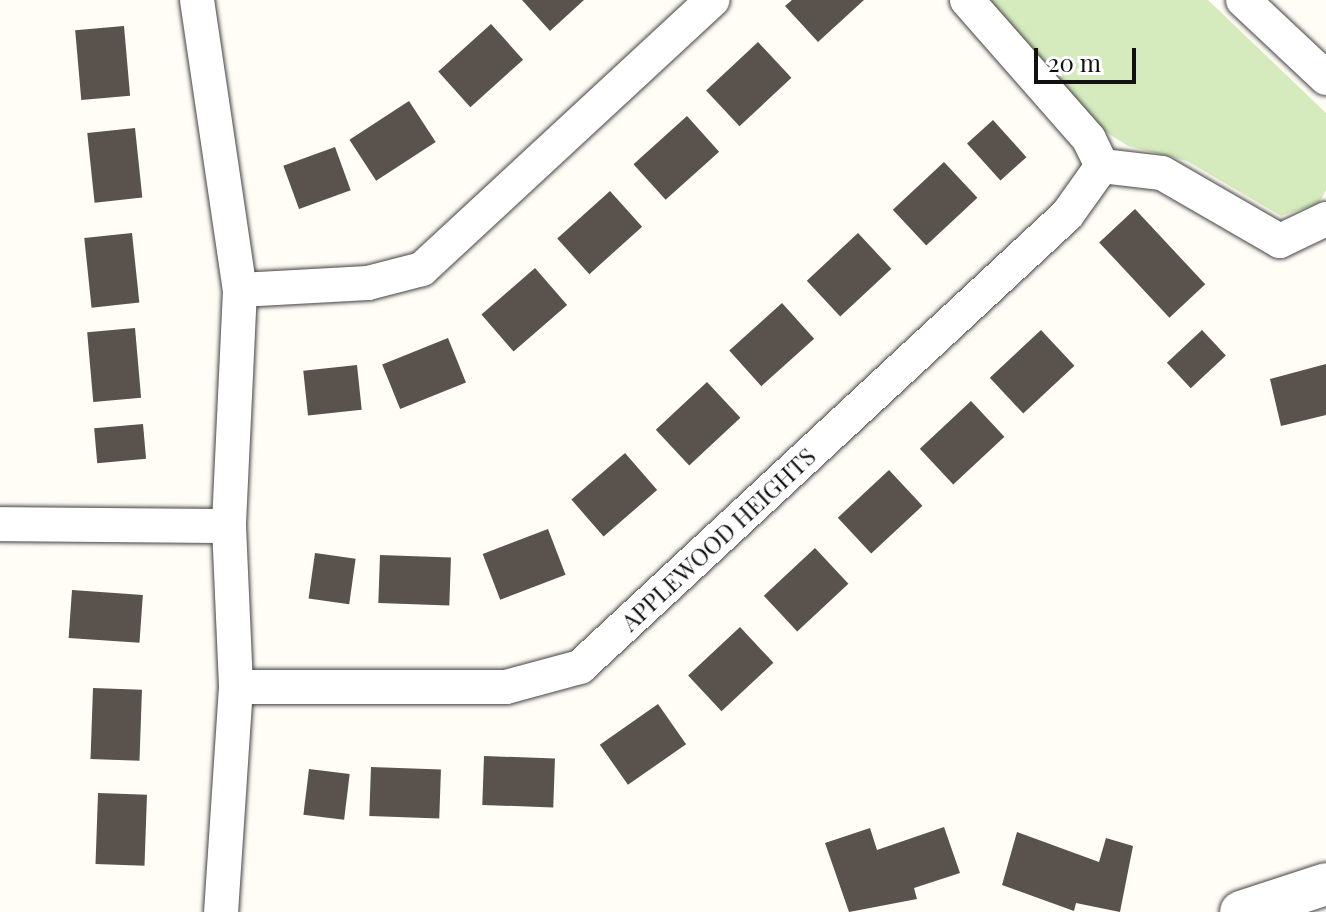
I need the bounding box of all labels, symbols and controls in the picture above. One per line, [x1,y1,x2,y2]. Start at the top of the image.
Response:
scale bar [1038,32,1140,82]
text: 20 m [1048,46,1101,78]
street label: APPLEWOOD HEIGHTS [615,441,821,637]

